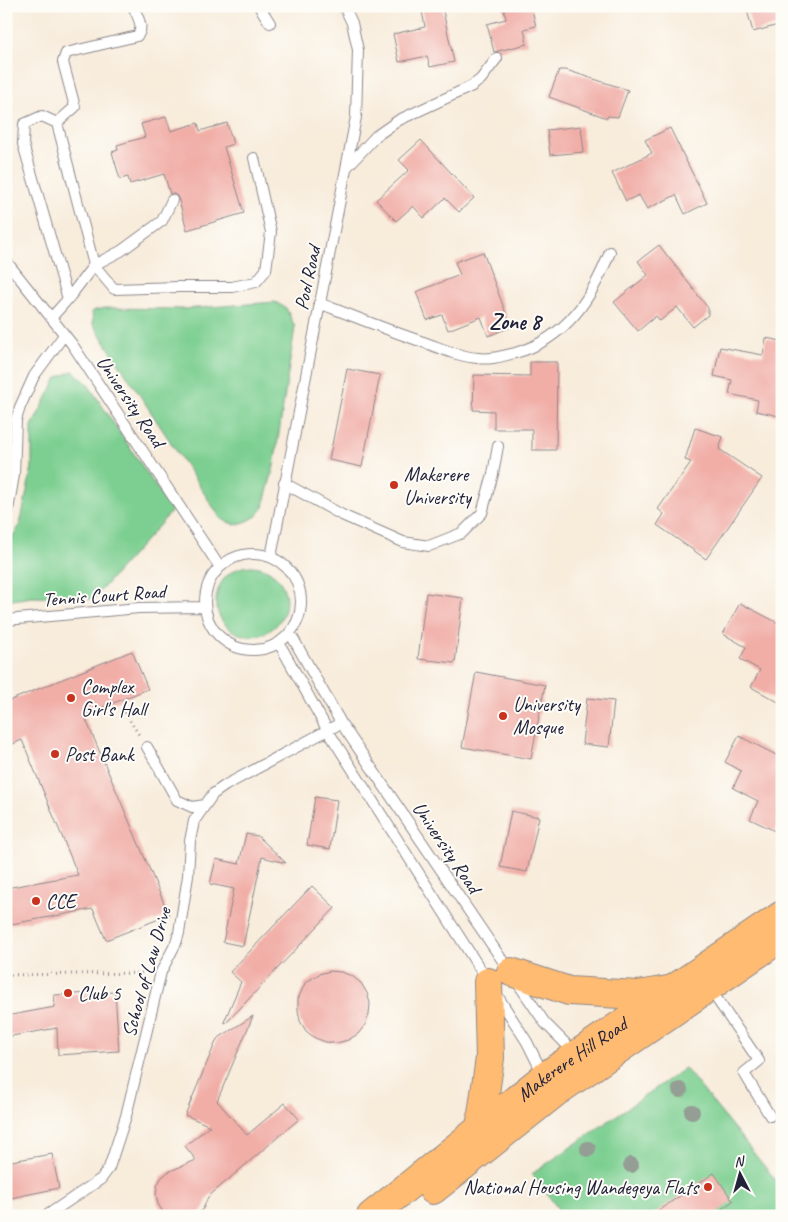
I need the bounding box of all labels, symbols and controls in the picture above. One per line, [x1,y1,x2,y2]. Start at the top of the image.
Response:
street label: Pool Road [289,241,327,312]
district label: Zone 8 [489,308,544,336]
street label: University Road [91,351,172,454]
place label: Makerere University [404,462,473,510]
marker: Makerere University [388,479,400,491]
street label: Tennis Court Road [42,579,169,612]
place label: Complex Girl's Hall [81,674,150,722]
marker: Complex Girl's Hall [65,692,77,704]
place label: University Mosque [513,692,582,740]
marker: University Mosque [497,710,509,722]
place label: Post Bank [65,742,135,767]
marker: Post Bank [49,748,61,760]
street label: University Road [407,797,488,900]
place label: CCE [46,889,78,914]
marker: CCE [30,895,42,907]
street label: School of Law Drive [116,903,177,1040]
place label: Club 5 [78,981,122,1006]
marker: Club 5 [62,987,74,999]
street label: Makerere Hill Road [512,1010,635,1107]
north arrow [716,1150,766,1200]
text: N [733,1152,746,1170]
place label: National Housing Wandegeya Flats [464,1175,700,1200]
marker: National Housing Wandegeya Flats [702,1181,714,1193]

